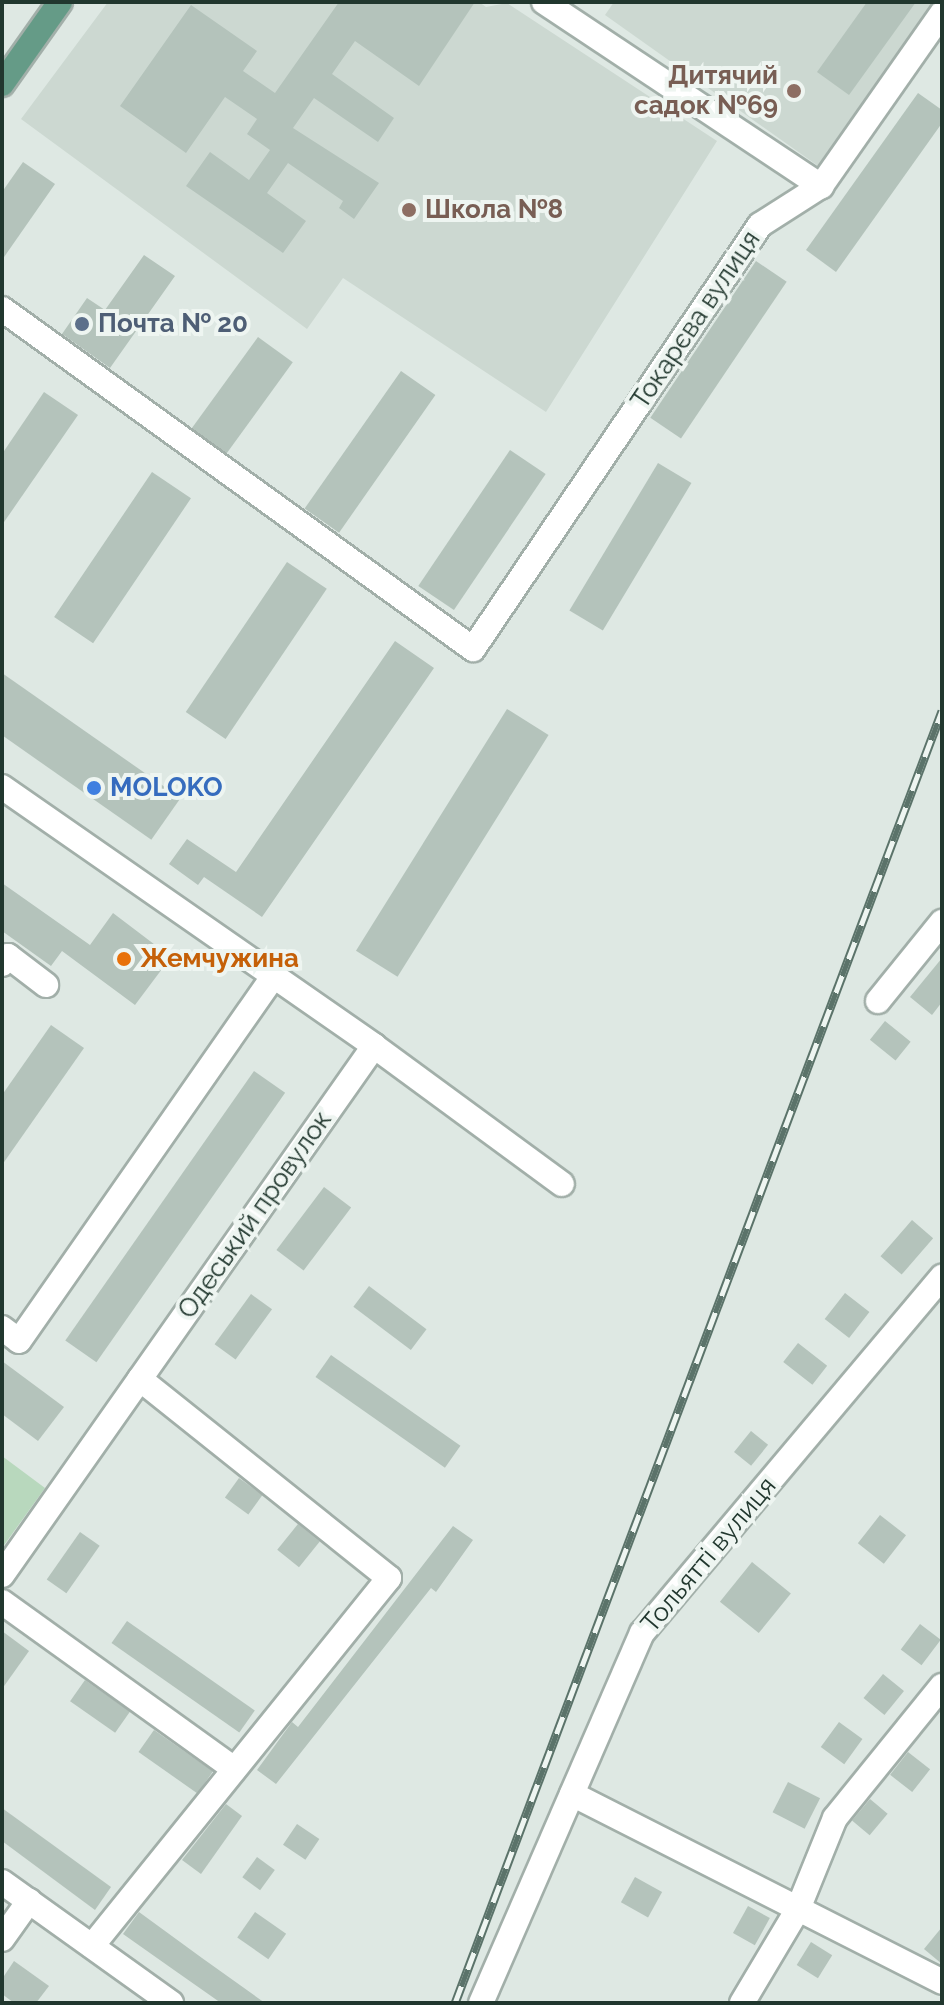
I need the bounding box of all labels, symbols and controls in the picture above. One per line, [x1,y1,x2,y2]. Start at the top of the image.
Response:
place label: Дитячий садок №69 [634,60,778,122]
marker: Дитячий садок №69 [785,82,803,100]
place label: Школа №8 [425,194,563,226]
marker: Школа №8 [400,201,418,219]
street label: Токарєва вулиця [625,225,767,415]
place label: Почта № 20 [98,308,248,340]
marker: Почта № 20 [73,315,91,333]
place label: MOLOKO [110,772,223,804]
marker: MOLOKO [85,779,103,797]
place label: Жемчужина [140,943,299,975]
marker: Жемчужина [115,950,133,968]
street label: Одеський провулок [172,1105,338,1325]
street label: Тольятті вулиця [635,1471,783,1639]

